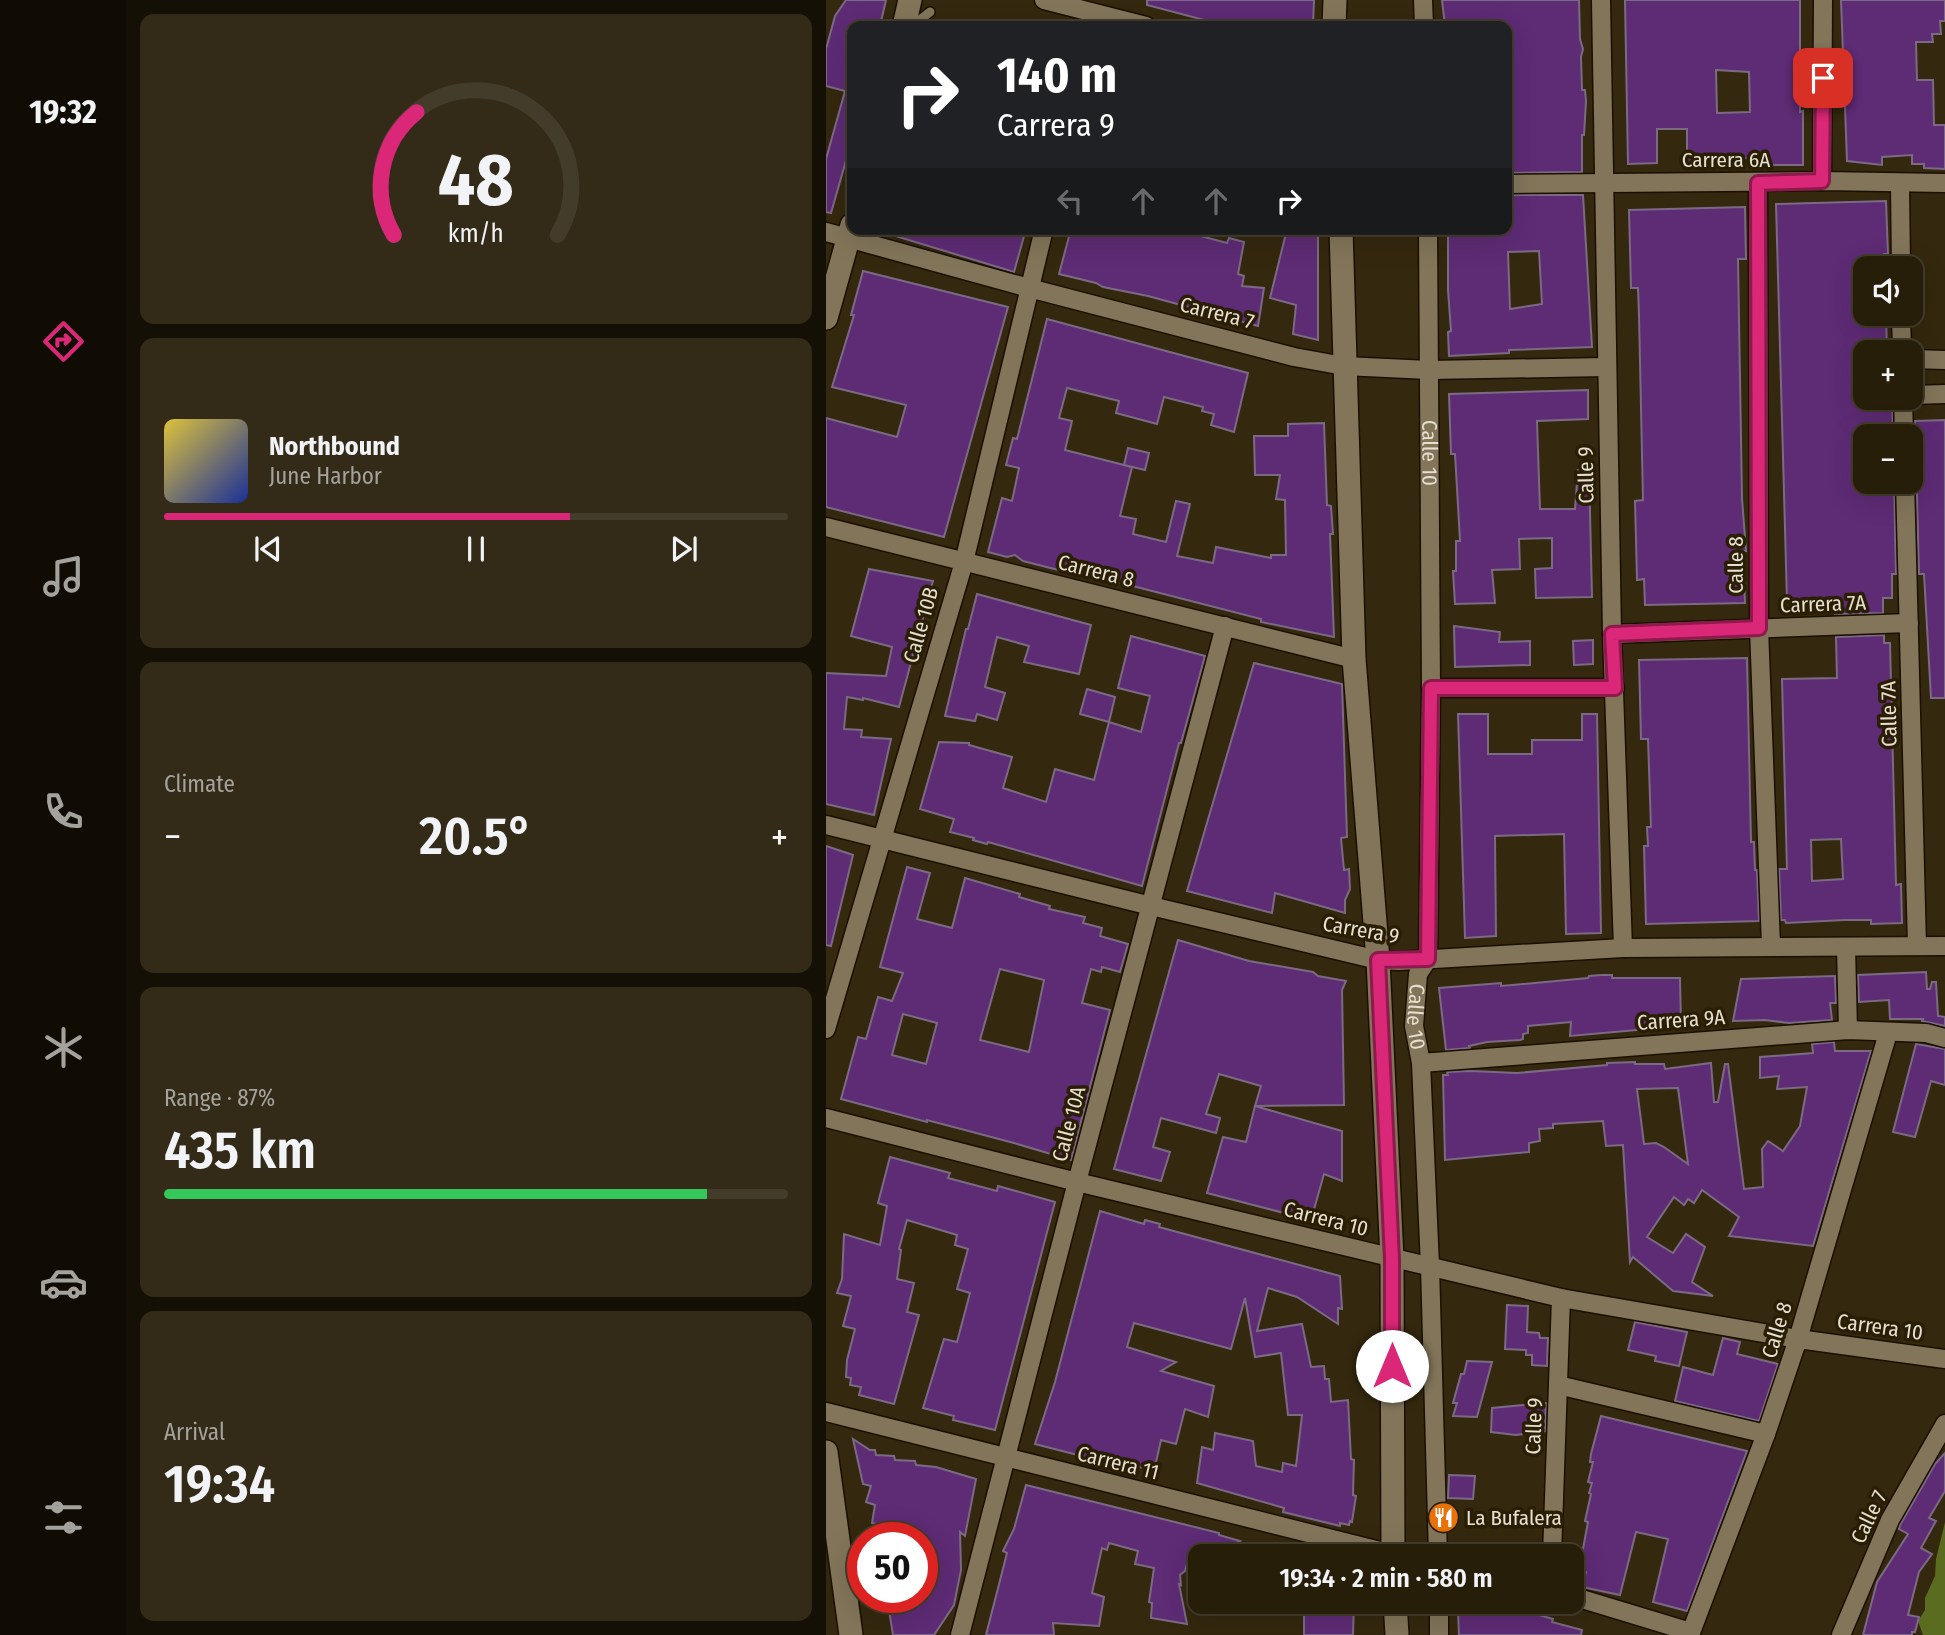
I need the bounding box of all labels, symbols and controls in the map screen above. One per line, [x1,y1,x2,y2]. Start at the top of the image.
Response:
text: 140 m [997,46,1117,105]
pin [1793,48,1853,108]
icon: right [882,49,973,140]
icon: arrive [1804,59,1842,97]
text: 19:32 [29,93,97,131]
text: Carrera 9 [997,106,1115,144]
text: 48 [438,137,514,224]
street label: Carrera 6A [1682,147,1770,173]
icon: left [1051,182,1089,220]
icon: ahead [1124,182,1162,220]
icon: ahead [1197,182,1235,220]
icon: right [1270,182,1308,220]
text: km/h [448,219,504,249]
map controls [1853,256,1923,494]
button: sound [1853,256,1923,326]
street label: Carrera 7 [1177,291,1257,335]
icon: directions [39,317,88,366]
button: + [1853,340,1923,410]
street label: Calle 10 [1416,420,1443,486]
button: − [1853,424,1923,494]
text: Northbound [269,431,400,462]
street label: Calle 9 [1573,446,1599,504]
text: June Harbor [269,462,382,490]
icon: previous [249,530,287,568]
icon: pause [457,530,495,568]
icon: next [665,530,703,568]
street label: Calle 8 [1723,536,1749,594]
street label: Carrera 8 [1055,549,1137,593]
icon: music [39,552,88,601]
street label: Calle 10B [898,584,944,666]
street label: Carrera 7A [1780,590,1866,618]
street label: Calle 7A [1875,681,1903,747]
text: Climate [164,770,235,798]
icon: phone [39,787,88,836]
text: 20.5° [419,805,533,868]
text: − [164,814,181,860]
text: + [771,814,788,860]
street label: Carrera 9 [1321,910,1401,950]
street label: Calle 10 [1401,983,1431,1052]
street label: Carrera 9A [1636,1004,1726,1036]
icon: climate [39,1023,88,1072]
street label: Calle 10A [1046,1083,1092,1165]
text: Range · 87% [164,1084,275,1112]
text: 435 km [164,1119,316,1182]
street label: Carrera 10 [1281,1196,1371,1242]
icon: car [39,1258,88,1307]
street label: Calle 8 [1756,1299,1798,1361]
street label: Carrera 10 [1835,1308,1925,1346]
position arrow [1355,1329,1429,1403]
street label: Calle 9 [1520,1397,1548,1455]
text: Arrival [164,1418,225,1446]
street label: Carrera 11 [1074,1440,1162,1486]
text: 19:34 [164,1453,275,1516]
street label: Calle 7 [1845,1486,1893,1548]
icon: filters [39,1493,88,1542]
restaurant icon: La Bufalera [1426,1501,1460,1535]
place label: La Bufalera [1466,1505,1562,1531]
speed limit sign: 50 [847,1522,938,1613]
text: 19:34 · 2 min · 580 m [1279,1563,1493,1594]

